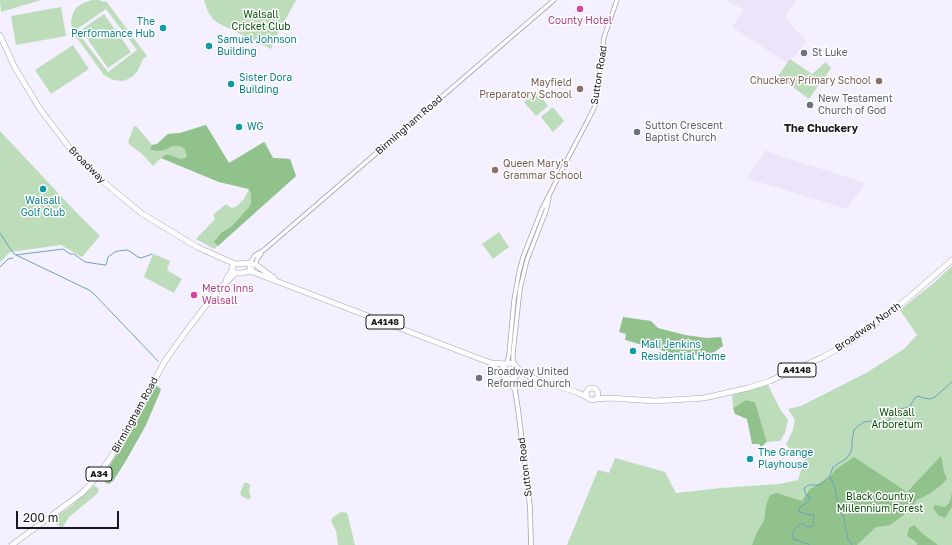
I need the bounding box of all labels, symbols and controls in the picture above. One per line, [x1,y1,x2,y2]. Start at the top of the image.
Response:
marker: County Hotel [575,4,585,14]
park label: Walsall Cricket Club [232,9,290,32]
place label: County Hotel [548,15,612,27]
place label: The Performance Hub [71,16,155,40]
marker: The Performance Hub [158,23,168,33]
place label: Samuel Johnson Building [217,34,297,58]
marker: Samuel Johnson Building [204,41,214,51]
street label: Sutton Road [588,45,610,105]
place label: St Luke [812,47,847,59]
marker: St Luke [799,48,809,58]
place label: Sister Dora Building [239,72,292,96]
place label: Chuckery Primary School [750,75,871,87]
marker: Chuckery Primary School [874,76,884,86]
place label: Mayfield Preparatory School [479,77,572,100]
marker: Sister Dora Building [226,79,236,89]
marker: Mayfield Preparatory School [575,84,585,94]
street label: Birmingham Road [373,93,445,157]
place label: New Testament Church of God [818,93,893,116]
marker: New Testament Church of God [805,100,815,110]
place label: Sutton Crescent Baptist Church [645,120,723,144]
place label: WG [247,121,264,133]
marker: WG [234,122,244,132]
district label: The Chuckery [784,122,858,136]
marker: Sutton Crescent Baptist Church [632,127,642,137]
street label: Broadway [66,144,108,186]
place label: Queen Mary's Grammar School [503,158,582,182]
marker: Queen Mary's Grammar School [490,165,500,175]
marker: Walsall Golf Club [38,184,48,194]
place label: Walsall Golf Club [21,195,65,218]
place label: Metro Inns Walsall [202,283,253,306]
marker: Metro Inns Walsall [189,290,199,300]
street label: Broadway North [833,300,903,354]
road number: A4148 [366,315,404,329]
place label: Mali Jenkins Residential Home [641,339,726,362]
marker: Mali Jenkins Residential Home [628,346,638,356]
road number: A4148 [778,363,816,377]
place label: Broadway United Reformed Church [487,366,571,390]
marker: Broadway United Reformed Church [474,373,484,383]
street label: Birmingham Road [109,375,161,455]
park label: Walsall Arboretum [871,407,923,430]
street label: Sutton Road [515,437,535,497]
place label: The Grange Playhouse [758,447,813,470]
marker: The Grange Playhouse [745,454,755,464]
road number: A34 [86,467,112,481]
park label: Black Country Millennium Forest [837,491,923,514]
scale bar [18,503,121,529]
text: 200 m [23,510,58,525]

